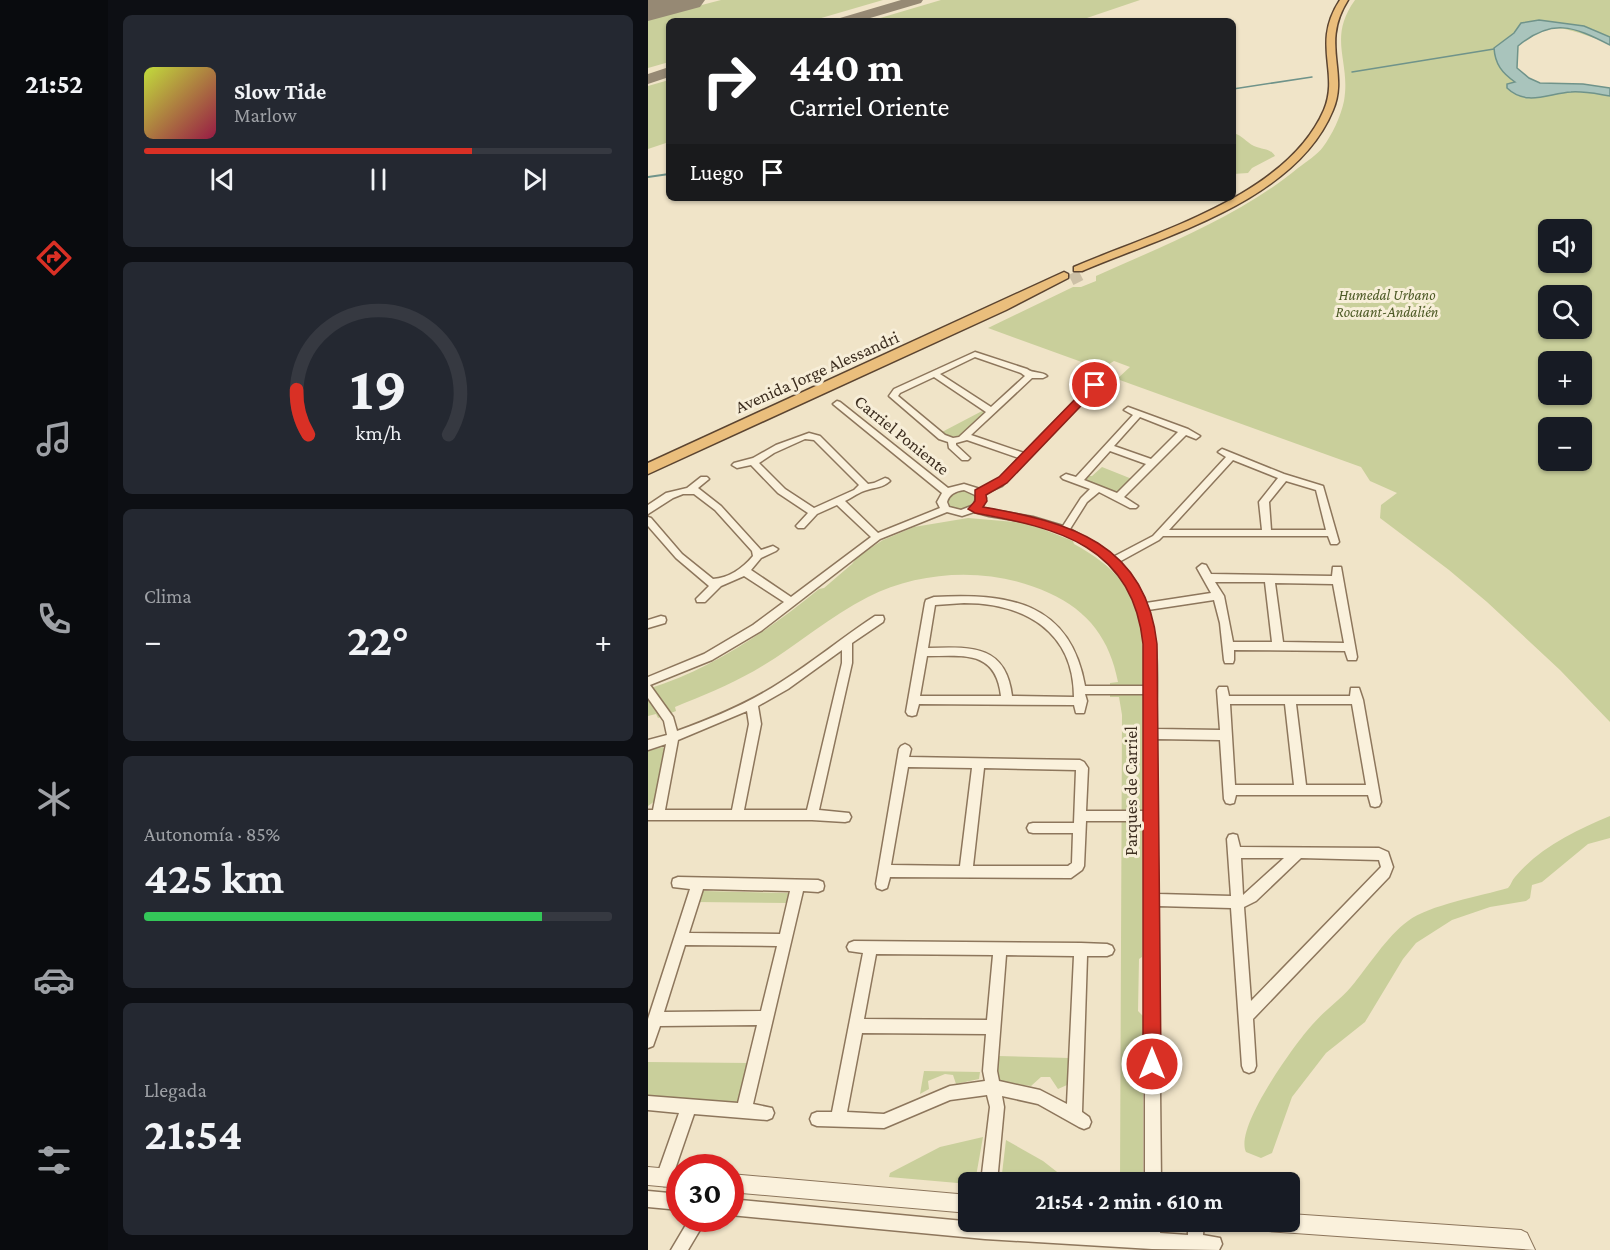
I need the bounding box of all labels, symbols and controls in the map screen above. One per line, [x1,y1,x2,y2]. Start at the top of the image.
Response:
icon: right [690,42,768,120]
text: 440 m [789,43,903,90]
text: 21:52 [25,69,83,99]
text: Slow Tide [234,79,326,104]
text: Carriel Oriente [789,92,949,122]
text: Marlow [234,104,297,126]
icon: arrive [756,156,789,189]
text: Luego [690,160,744,185]
icon: previous [206,163,239,196]
icon: pause [362,163,395,196]
icon: next [518,163,551,196]
map controls [1538,219,1592,471]
button: sound [1538,219,1592,273]
icon: directions [33,237,75,279]
button: search [1538,285,1592,339]
park label: Humedal Urbano Rocuant-Andalién [1336,287,1439,320]
street label: Avenida Jorge Alessandri [732,327,902,417]
button: + [1538,351,1592,405]
text: 19 [349,353,407,422]
pin [1069,359,1120,410]
icon: arrive [1078,368,1111,401]
street label: Carriel Poniente [851,391,953,479]
button: − [1538,417,1592,471]
icon: music [33,418,75,460]
text: km/h [355,421,402,445]
text: Clima [144,585,192,607]
icon: phone [33,598,75,640]
text: 22° [347,615,409,665]
text: − [144,622,161,659]
text: + [595,622,612,659]
street label: Parques de Carriel [1121,726,1141,856]
icon: climate [33,778,75,820]
text: Autonomía · 85% [144,823,280,845]
text: 425 km [144,853,284,903]
icon: car [33,959,75,1001]
position arrow [1120,1032,1184,1096]
text: Llegada [144,1079,207,1101]
text: 21:54 [144,1109,243,1159]
icon: filters [33,1139,75,1181]
speed limit sign: 30 [666,1154,744,1232]
text: 21:54 · 2 min · 610 m [1035,1189,1223,1214]

